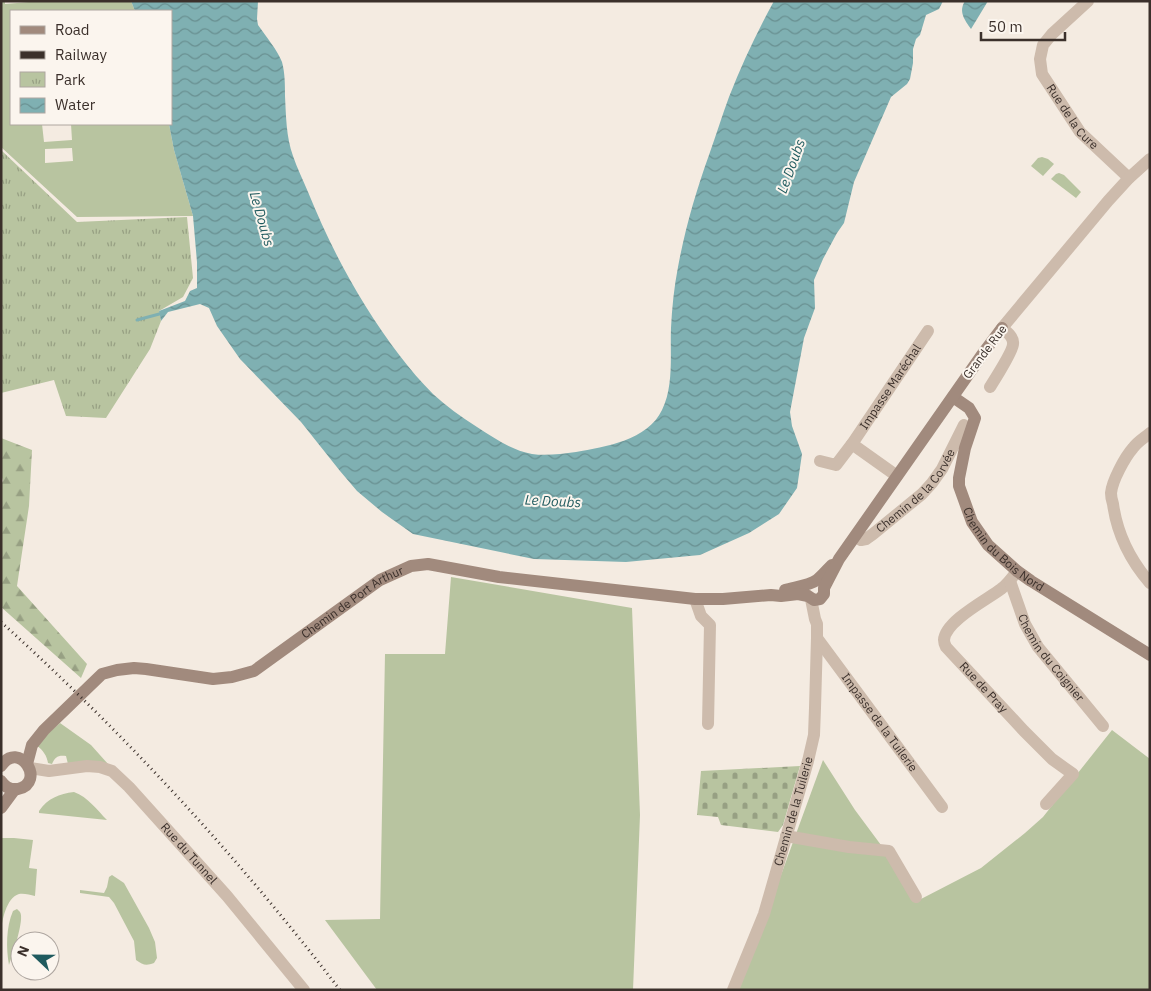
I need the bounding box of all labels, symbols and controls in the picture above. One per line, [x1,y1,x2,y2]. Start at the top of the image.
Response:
legend [10,10,172,125]
scale bar [981,10,1065,42]
text: 50 m [988,17,1023,36]
text: Road [55,20,90,39]
text: Railway [55,45,108,64]
text: Park [55,70,85,89]
street label: Rue de la Cure [1044,81,1102,153]
text: Water [55,95,96,114]
water label: Le Doubs [773,136,809,196]
water label: Le Doubs [246,189,279,249]
street label: Grande Rue [960,322,1010,382]
street label: Impasse Maréchal [856,341,924,432]
street label: Chemin de la Corvée [873,446,958,536]
water label: Le Doubs [524,491,582,511]
street label: Chemin du Bois Nord [960,505,1047,594]
street label: Chemin de Port Arthur [298,562,406,641]
street label: Chemin du Coignier [1015,612,1088,705]
street label: Rue de Pray [957,658,1011,716]
street label: Impasse de la Tuilerie [839,670,921,775]
street label: Chemin de la Tuilerie [770,755,816,867]
street label: Rue du Tunnel [158,819,221,887]
north arrow [10,931,60,981]
text: N [13,943,33,959]

